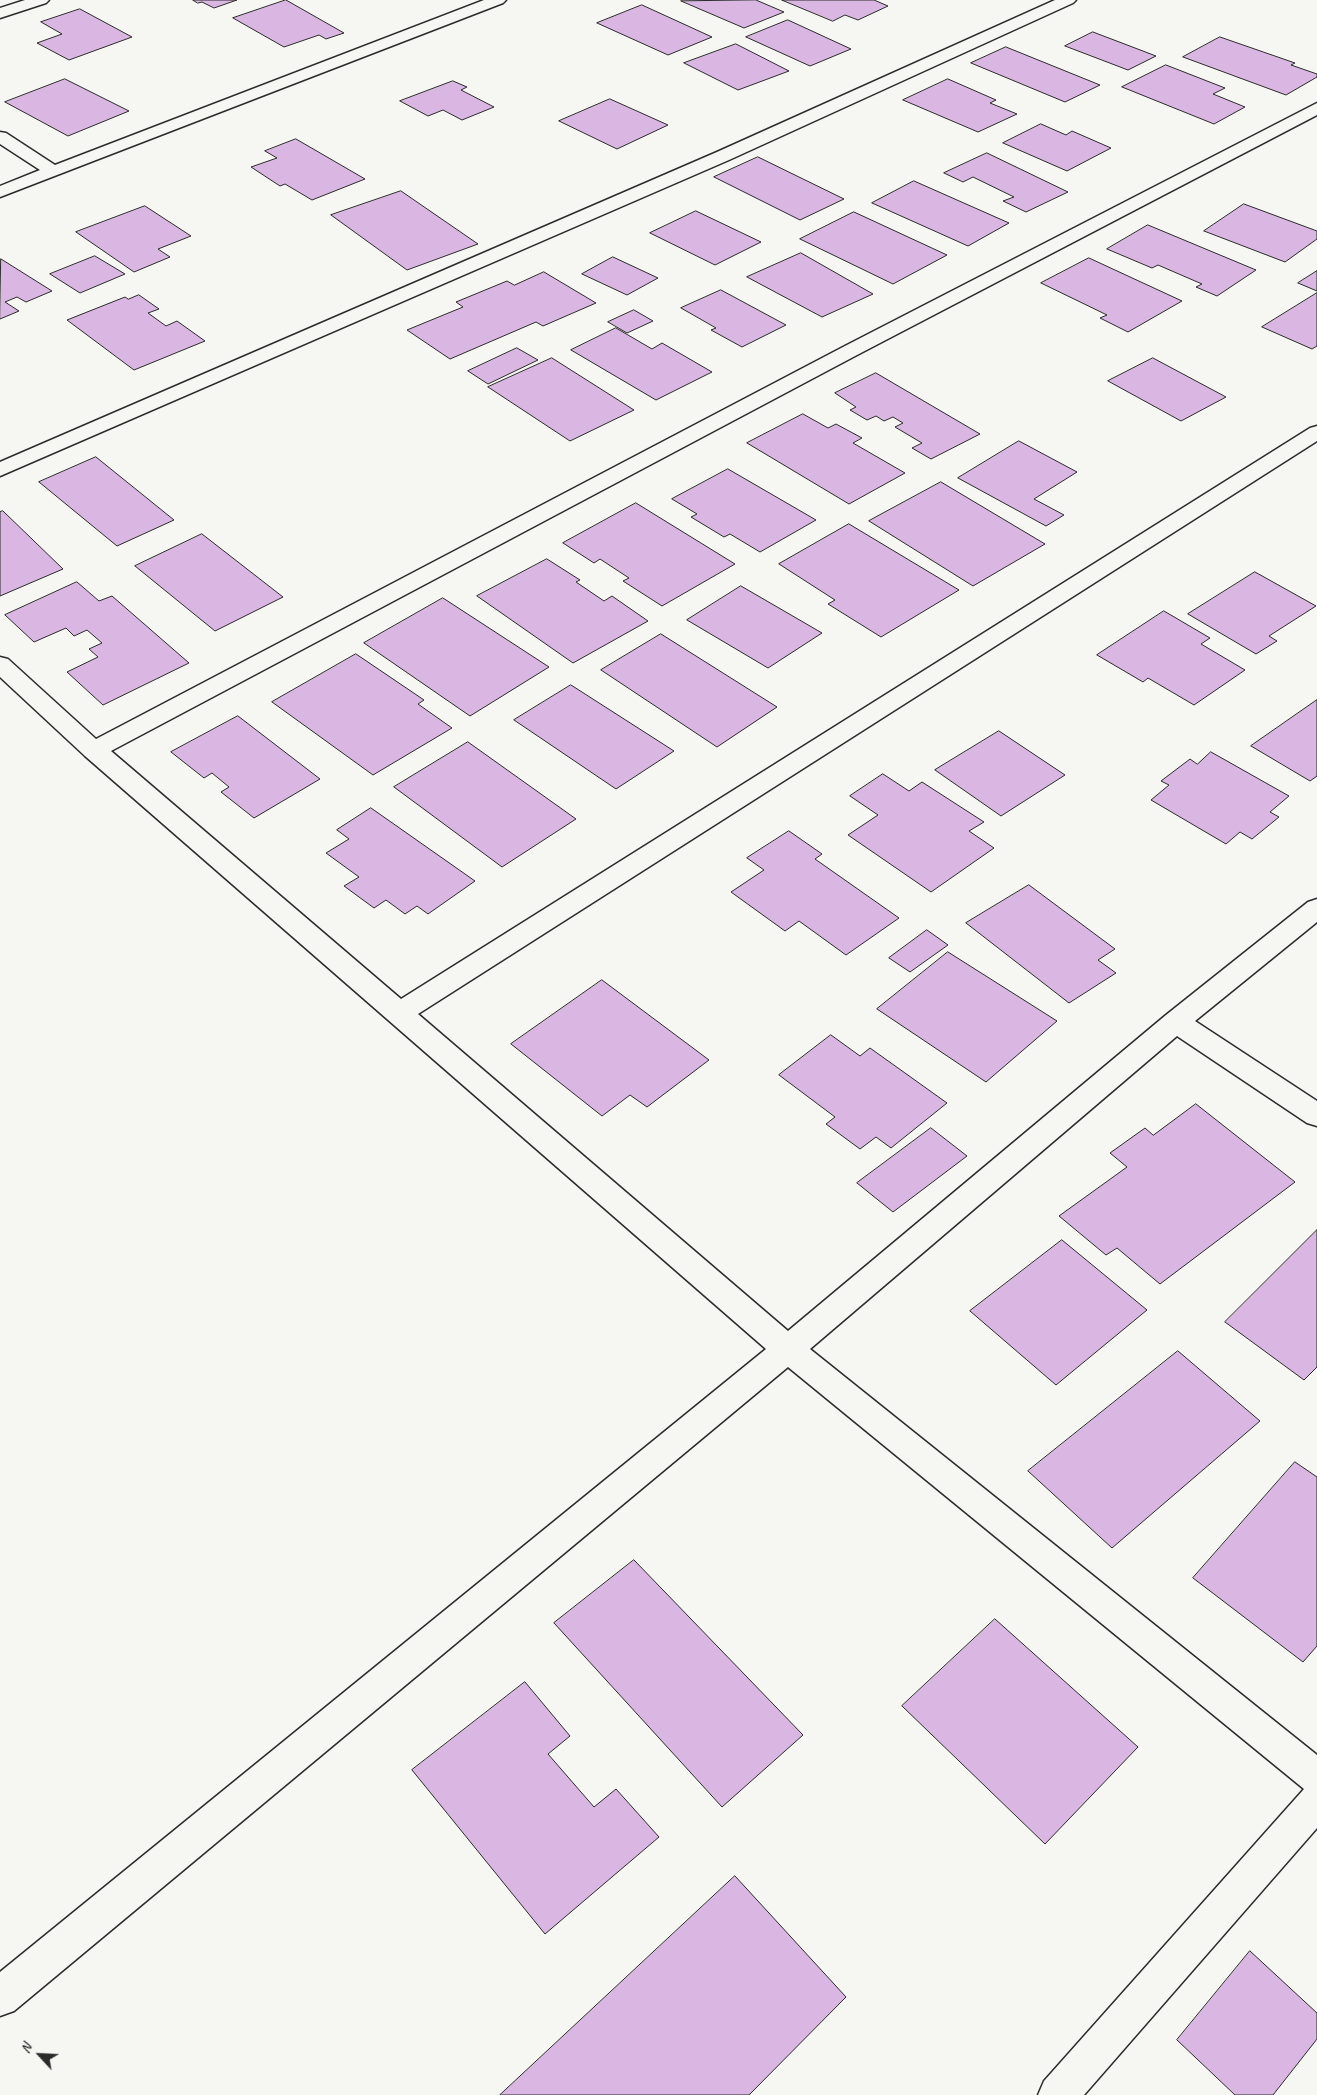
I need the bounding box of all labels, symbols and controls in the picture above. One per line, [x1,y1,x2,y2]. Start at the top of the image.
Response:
north arrow [15,2030,65,2080]
text: N [16,2041,35,2056]

